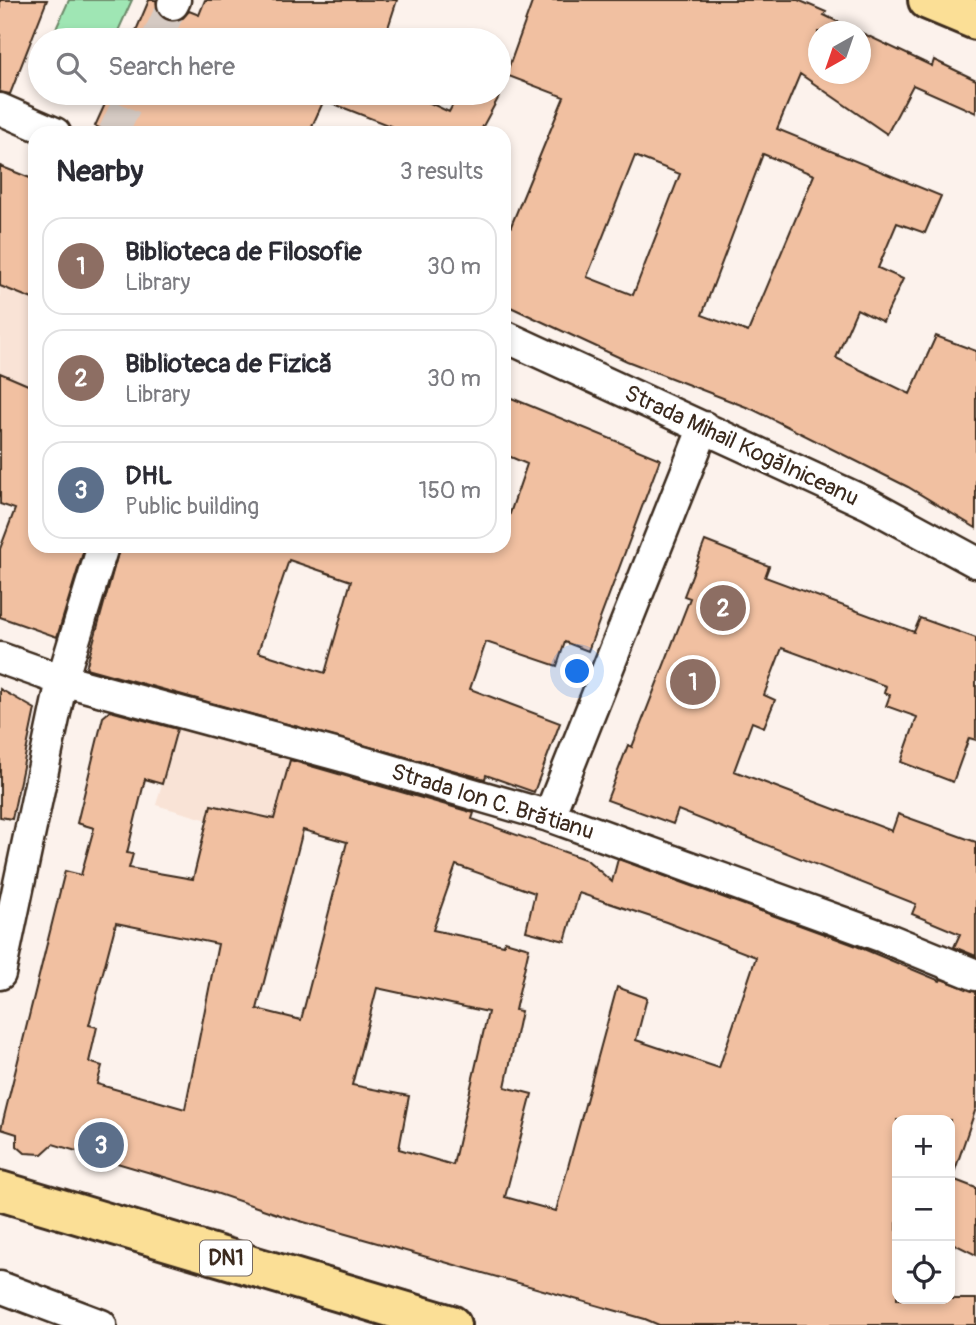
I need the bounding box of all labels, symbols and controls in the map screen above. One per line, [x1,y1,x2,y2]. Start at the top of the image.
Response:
north arrow [808,21,871,84]
search box [28,28,511,105]
icon: search [52,48,90,86]
text: Search here [108,51,235,83]
text: Nearby [56,153,143,190]
text: 3 results [400,157,483,186]
text: Biblioteca de Filosofie [125,236,362,268]
text: 1 [77,252,86,281]
text: 30 m [427,252,481,281]
text: Library [125,268,190,297]
text: Biblioteca de Fizică [125,348,333,380]
text: 2 [75,364,87,393]
text: 30 m [427,364,481,393]
street label: Strada Mihail Kogălniceanu [620,378,864,512]
text: Library [125,380,190,409]
text: DHL [125,460,172,492]
text: 3 [75,476,87,505]
text: 150 m [418,476,481,505]
text: Public building [125,492,259,521]
pin: 2 [700,582,746,634]
your location [560,654,594,688]
pin: 1 [670,656,716,708]
street label: Strada Ion C. Brătianu [388,757,598,846]
map controls [892,1115,955,1304]
button: + [892,1115,955,1178]
pin: 3 [78,1119,124,1171]
button: − [892,1178,955,1241]
road number: DN1 [200,1240,252,1276]
button: locate [892,1241,955,1304]

